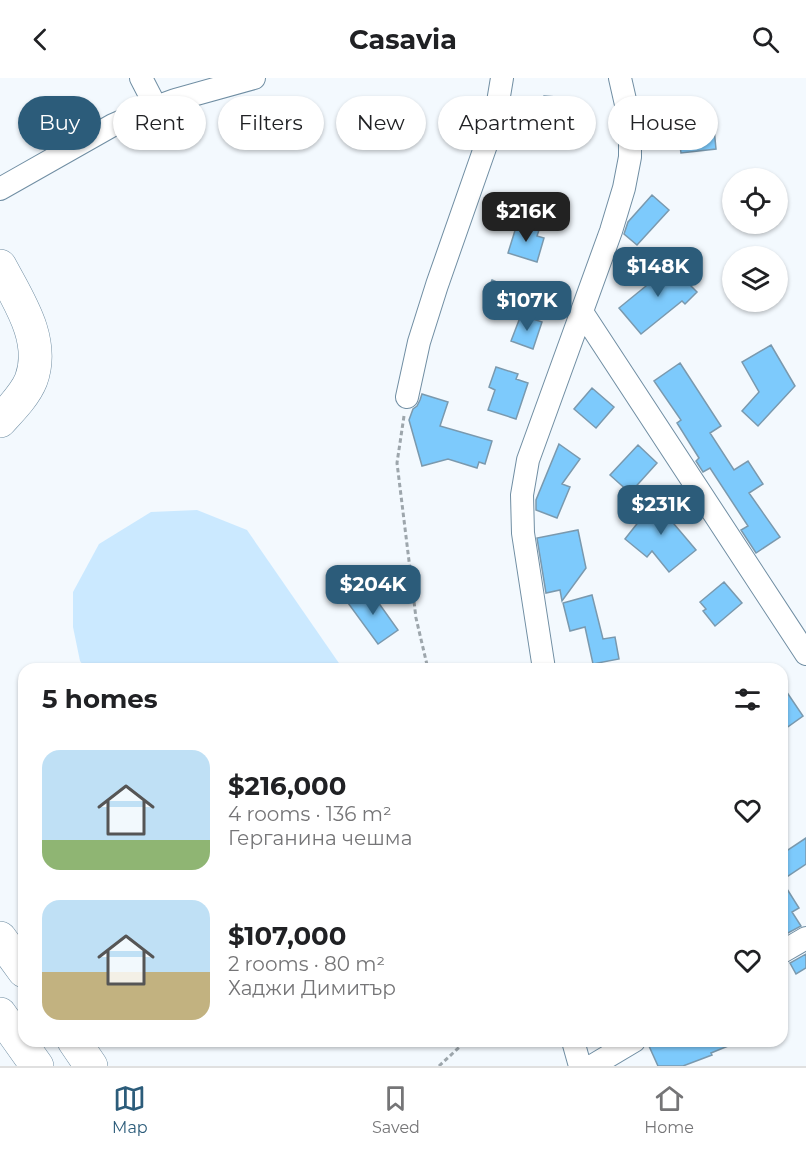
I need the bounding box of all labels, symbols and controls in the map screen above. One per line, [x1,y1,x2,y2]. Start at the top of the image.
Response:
icon: back [24,23,57,56]
text: Casavia [349,23,457,56]
icon: search [749,23,782,56]
chip: Buy [18,96,101,150]
chip: Rent [113,96,206,150]
chip: Filters [218,96,324,150]
chip: New [336,96,426,150]
chip: Apartment [438,96,596,150]
chip: House [608,96,718,150]
map controls [722,168,788,312]
button: locate [722,168,788,234]
pin: $216K [484,192,568,243]
text: $216K [496,199,556,223]
button: layers [722,246,788,312]
pin: $148K [616,247,700,298]
text: $148K [627,254,689,278]
pin: $107K [485,281,569,332]
text: $107K [496,288,558,312]
pin: $231K [619,485,703,536]
text: $231K [631,492,691,516]
pin: $204K [331,565,415,616]
text: $204K [340,572,406,596]
text: 5 homes [42,683,158,715]
icon: filters [731,683,764,716]
text: $216,000 [228,770,346,802]
icon: home [90,774,162,846]
icon: heart [731,794,764,827]
text: 4 rooms · 136 m² [228,802,392,826]
text: Герганина чешма [228,826,412,850]
text: $107,000 [228,920,346,952]
icon: home [90,924,162,996]
icon: heart [731,944,764,977]
text: 2 rooms · 80 m² [228,952,385,976]
text: Хаджи Димитър [228,976,396,1000]
tab: Map [112,1082,148,1137]
tab: Saved [372,1082,420,1137]
tab: Home [644,1082,694,1137]

